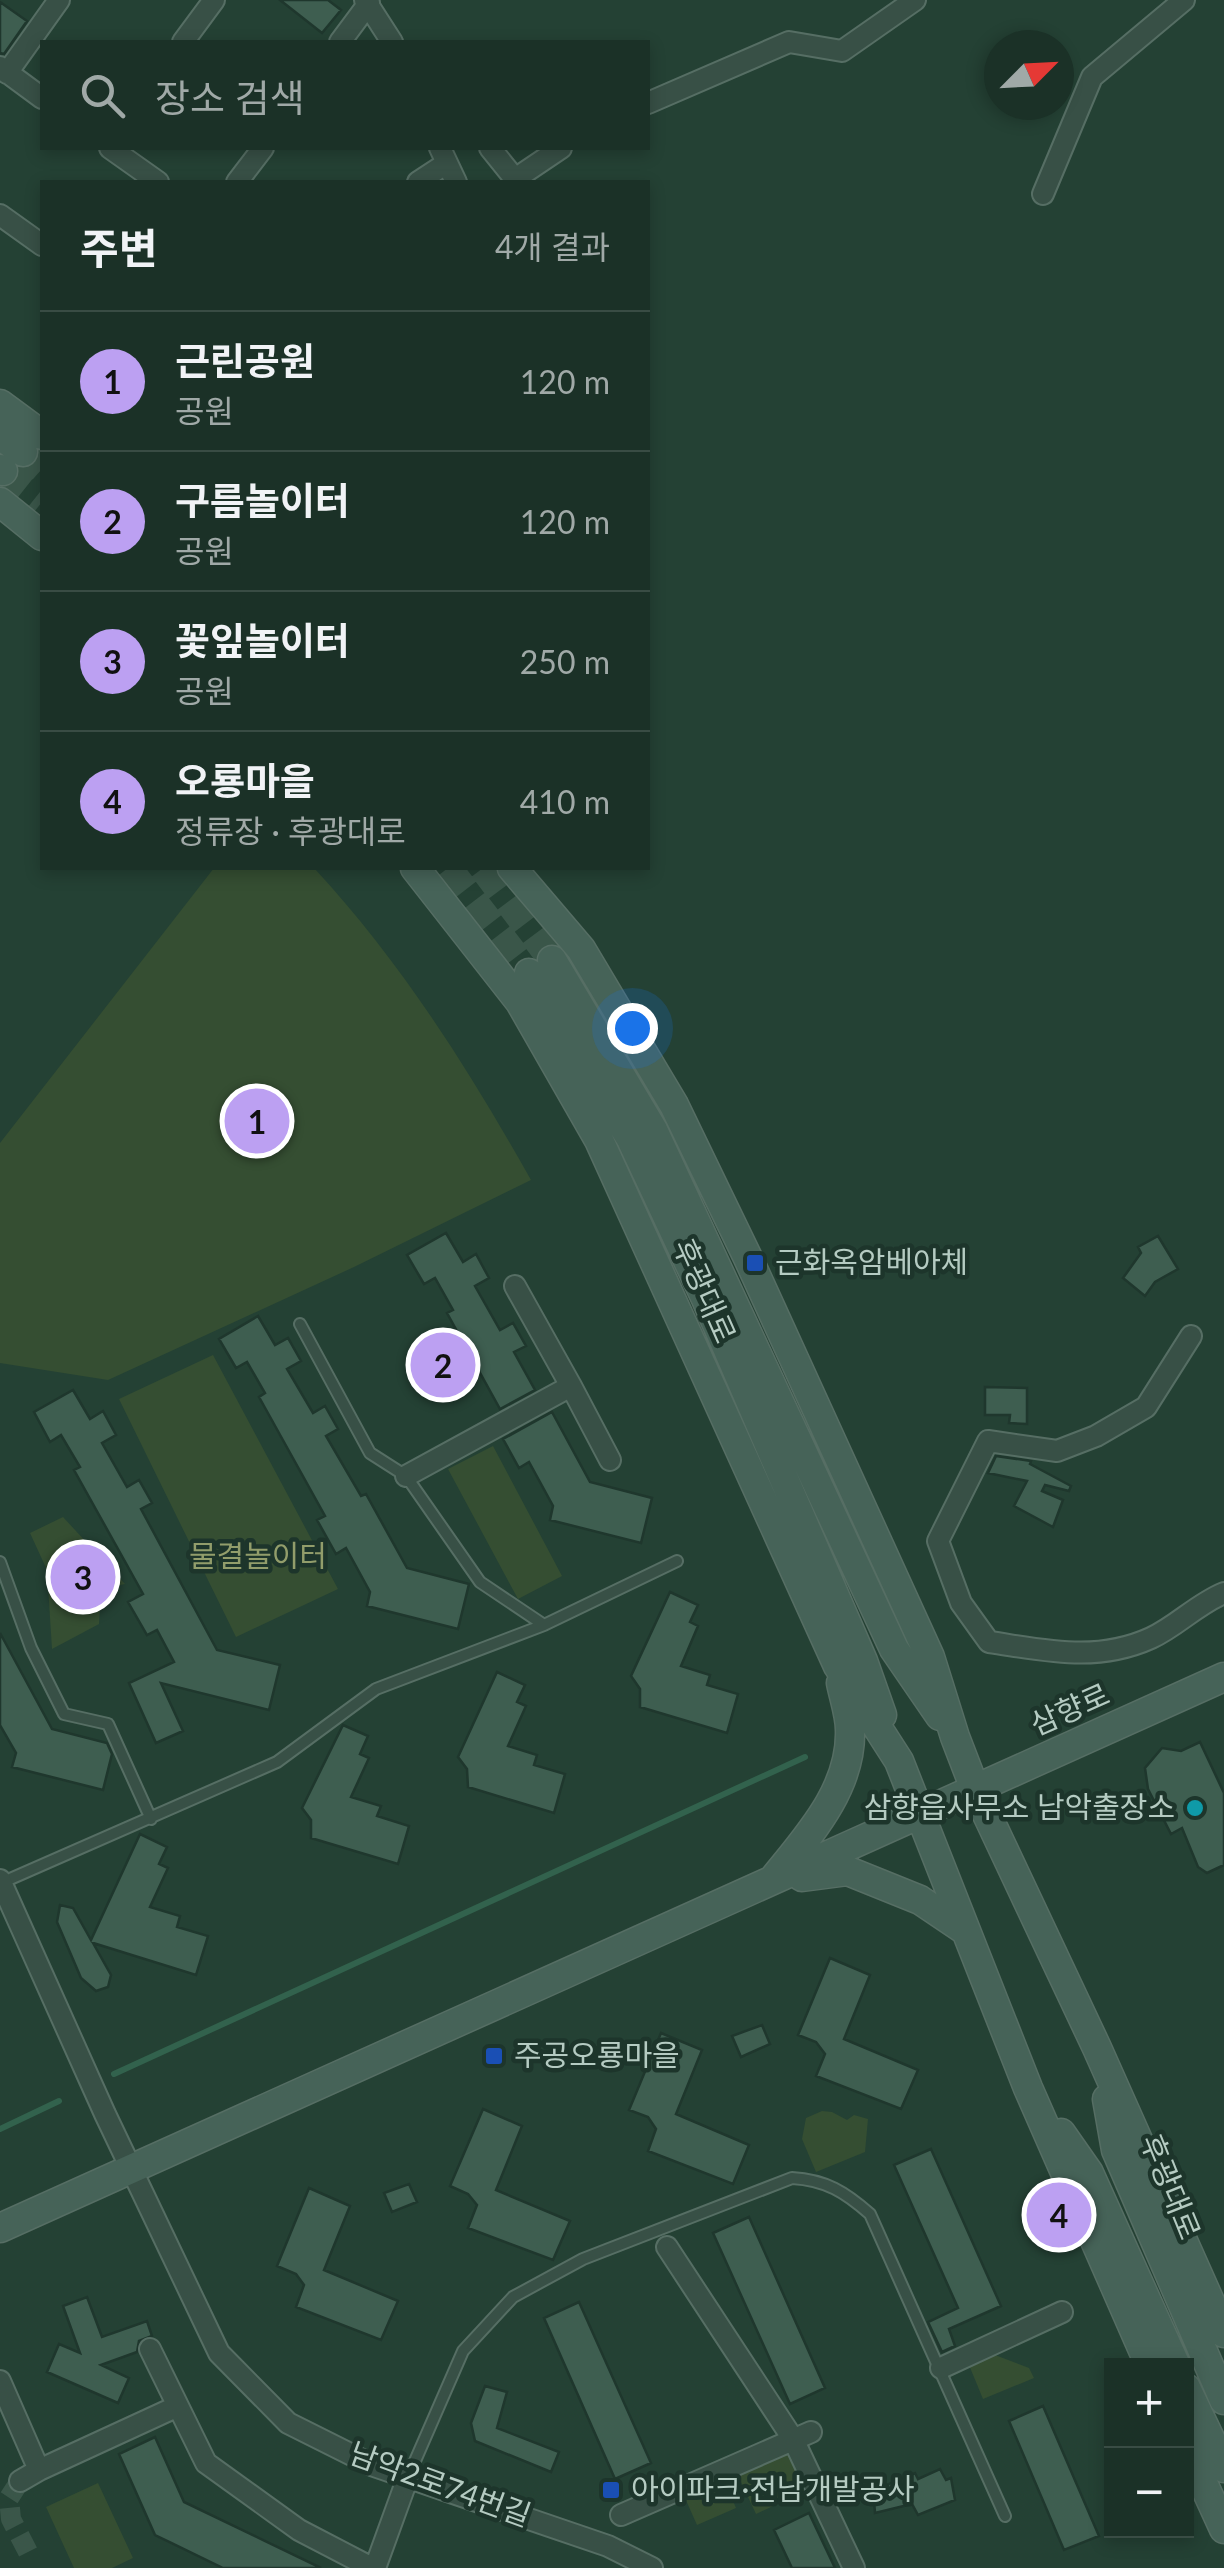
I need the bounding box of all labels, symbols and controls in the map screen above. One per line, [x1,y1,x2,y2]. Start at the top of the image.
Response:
north arrow [984,30,1074,120]
search box [40,40,650,150]
icon: search [75,68,130,123]
text: 장소 검색 [155,74,305,120]
text: 주변 [80,223,157,273]
text: 4개 결과 [495,227,610,266]
text: 근린공원 [175,337,315,383]
text: 1 [103,362,122,401]
text: 120 m [520,362,610,401]
text: 공원 [175,391,234,430]
text: 구름놀이터 [175,477,350,523]
text: 2 [103,502,122,541]
text: 120 m [520,502,610,541]
text: 공원 [175,531,234,570]
text: 꽃잎놀이터 [175,617,350,663]
text: 3 [103,642,122,681]
text: 250 m [520,642,610,681]
text: 공원 [175,671,234,710]
text: 오룡마을 [175,757,315,803]
text: 4 [103,782,122,821]
text: 410 m [520,782,610,821]
text: 정류장 · 후광대로 [175,811,406,850]
your location [607,1003,658,1054]
pin: 1 [224,1084,290,1158]
street label: 후광대로 [667,1232,745,1348]
place label: 근화옥암베아체 [775,1243,968,1279]
marker: 근화옥암베아체 [744,1252,766,1274]
pin: 2 [410,1328,476,1402]
park label: 물결놀이터 [189,1537,327,1573]
pin: 3 [51,1540,116,1614]
street label: 삼향로 [1024,1675,1114,1741]
place label: 삼향읍사무소 남악출장소 [864,1788,1175,1824]
marker: 삼향읍사무소 남악출장소 [1184,1797,1206,1819]
place label: 주공오룡마을 [514,2036,680,2072]
marker: 주공오룡마을 [483,2045,505,2067]
street label: 후광대로 [1134,2128,1209,2244]
pin: 4 [1026,2178,1092,2252]
map controls [1104,2358,1194,2538]
button: + [1104,2358,1194,2448]
street label: 남악2로74번길 [345,2434,536,2533]
button: − [1104,2448,1194,2538]
place label: 아이파크·전남개발공사 [631,2470,915,2506]
marker: 아이파크·전남개발공사 [600,2479,622,2501]

